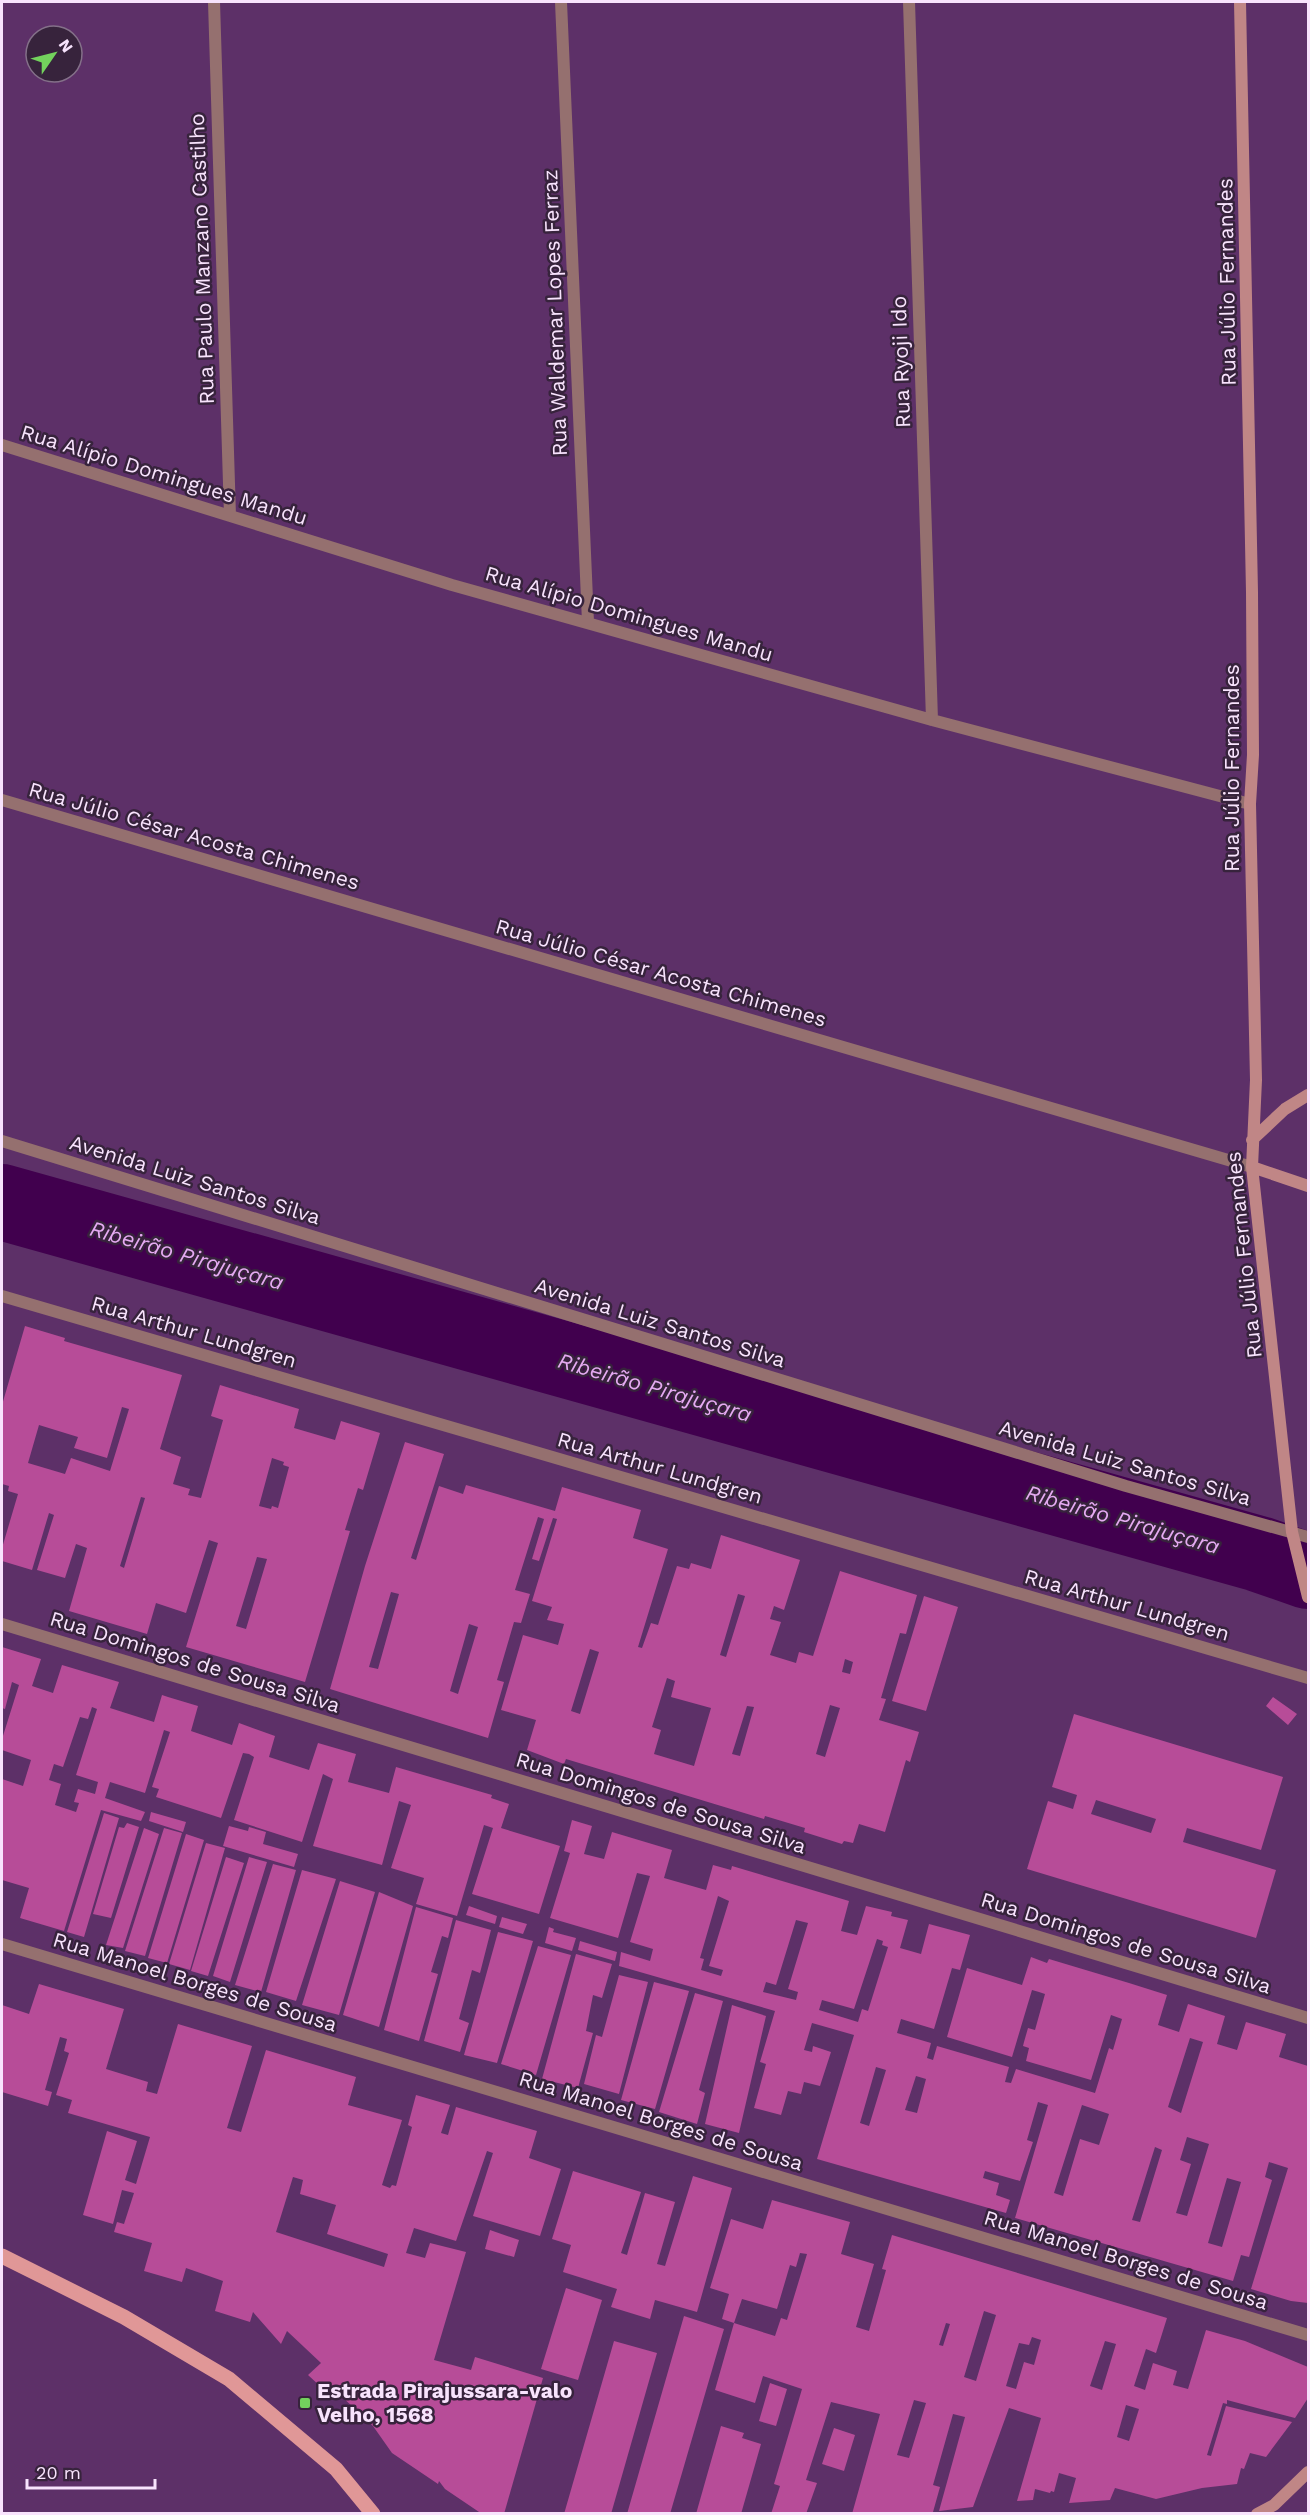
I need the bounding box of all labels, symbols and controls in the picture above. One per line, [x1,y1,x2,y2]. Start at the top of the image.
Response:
north arrow [24,24,84,84]
text: N [55,35,77,56]
street label: Rua Paulo Manzano Castilho [184,113,219,405]
street label: Rua Waldemar Lopes Ferraz [537,169,572,457]
street label: Rua Júlio Fernandes [1212,178,1241,386]
street label: Rua Ryoji Ido [886,296,915,428]
street label: Rua Alípio Domingues Mandu [18,419,310,530]
street label: Rua Alípio Domingues Mandu [482,560,776,667]
street label: Rua Júlio Fernandes [1219,664,1244,872]
street label: Rua Júlio César Acosta Chimenes [26,776,362,895]
street label: Rua Júlio César Acosta Chimenes [493,913,829,1032]
street label: Avenida Luiz Santos Silva [67,1129,324,1230]
street label: Rua Júlio Fernandes [1220,1150,1267,1360]
water label: Ribeirão Pirajuçara [87,1216,287,1295]
street label: Avenida Luiz Santos Silva [532,1272,789,1373]
street label: Rua Arthur Lundgren [89,1290,300,1373]
water label: Ribeirão Pirajuçara [555,1348,755,1427]
street label: Avenida Luiz Santos Silva [996,1415,1254,1511]
street label: Rua Arthur Lundgren [555,1426,766,1509]
water label: Ribeirão Pirajuçara [1023,1480,1223,1559]
street label: Rua Arthur Lundgren [1022,1563,1233,1646]
street label: Rua Domingos de Sousa Silva [47,1605,343,1718]
street label: Rua Domingos de Sousa Silva [513,1746,809,1859]
street label: Rua Domingos de Sousa Silva [978,1886,1274,1999]
street label: Rua Manoel Borges de Sousa [50,1926,340,2037]
street label: Rua Manoel Borges de Sousa [516,2065,806,2176]
street label: Rua Manoel Borges de Sousa [981,2204,1271,2315]
place label: Estrada Pirajussara-valo Velho, 1568 [317,2378,572,2427]
marker: Estrada Pirajussara-valo Velho, 1568 [298,2396,312,2410]
scale bar [27,2452,154,2490]
text: 20 m [36,2462,81,2483]

